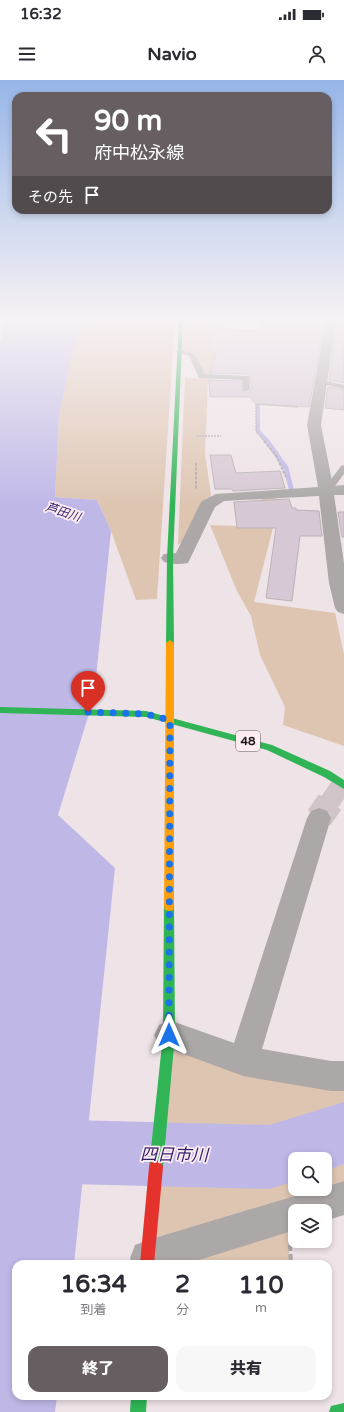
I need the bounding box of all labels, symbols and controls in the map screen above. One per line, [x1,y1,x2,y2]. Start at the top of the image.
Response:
text: 16:32 [20,5,62,23]
icon: menu [16,43,38,65]
text: Navio [147,43,197,65]
icon: person [306,43,328,65]
text: 90 m [94,104,162,138]
icon: left [28,108,80,160]
text: 府中松永線 [94,142,184,164]
icon: arrive [81,184,103,206]
text: その先 [28,188,73,206]
water label: 芦田川 [44,500,84,525]
pin [71,671,105,712]
icon: arrive [77,677,99,699]
road number: 48 [236,731,260,751]
position arrow [148,1014,190,1056]
water label: 四日市川 [140,1144,210,1166]
map controls [288,1152,332,1248]
button: search [288,1152,332,1196]
button: layers [288,1204,332,1248]
text: 16:34 [60,1270,127,1299]
text: 2 [175,1270,190,1299]
text: 110 [238,1271,284,1300]
text: m [255,1300,267,1316]
text: 到着 [81,1302,107,1318]
text: 分 [176,1302,189,1318]
button: 終了 [28,1346,168,1392]
button: 共有 [176,1346,316,1392]

